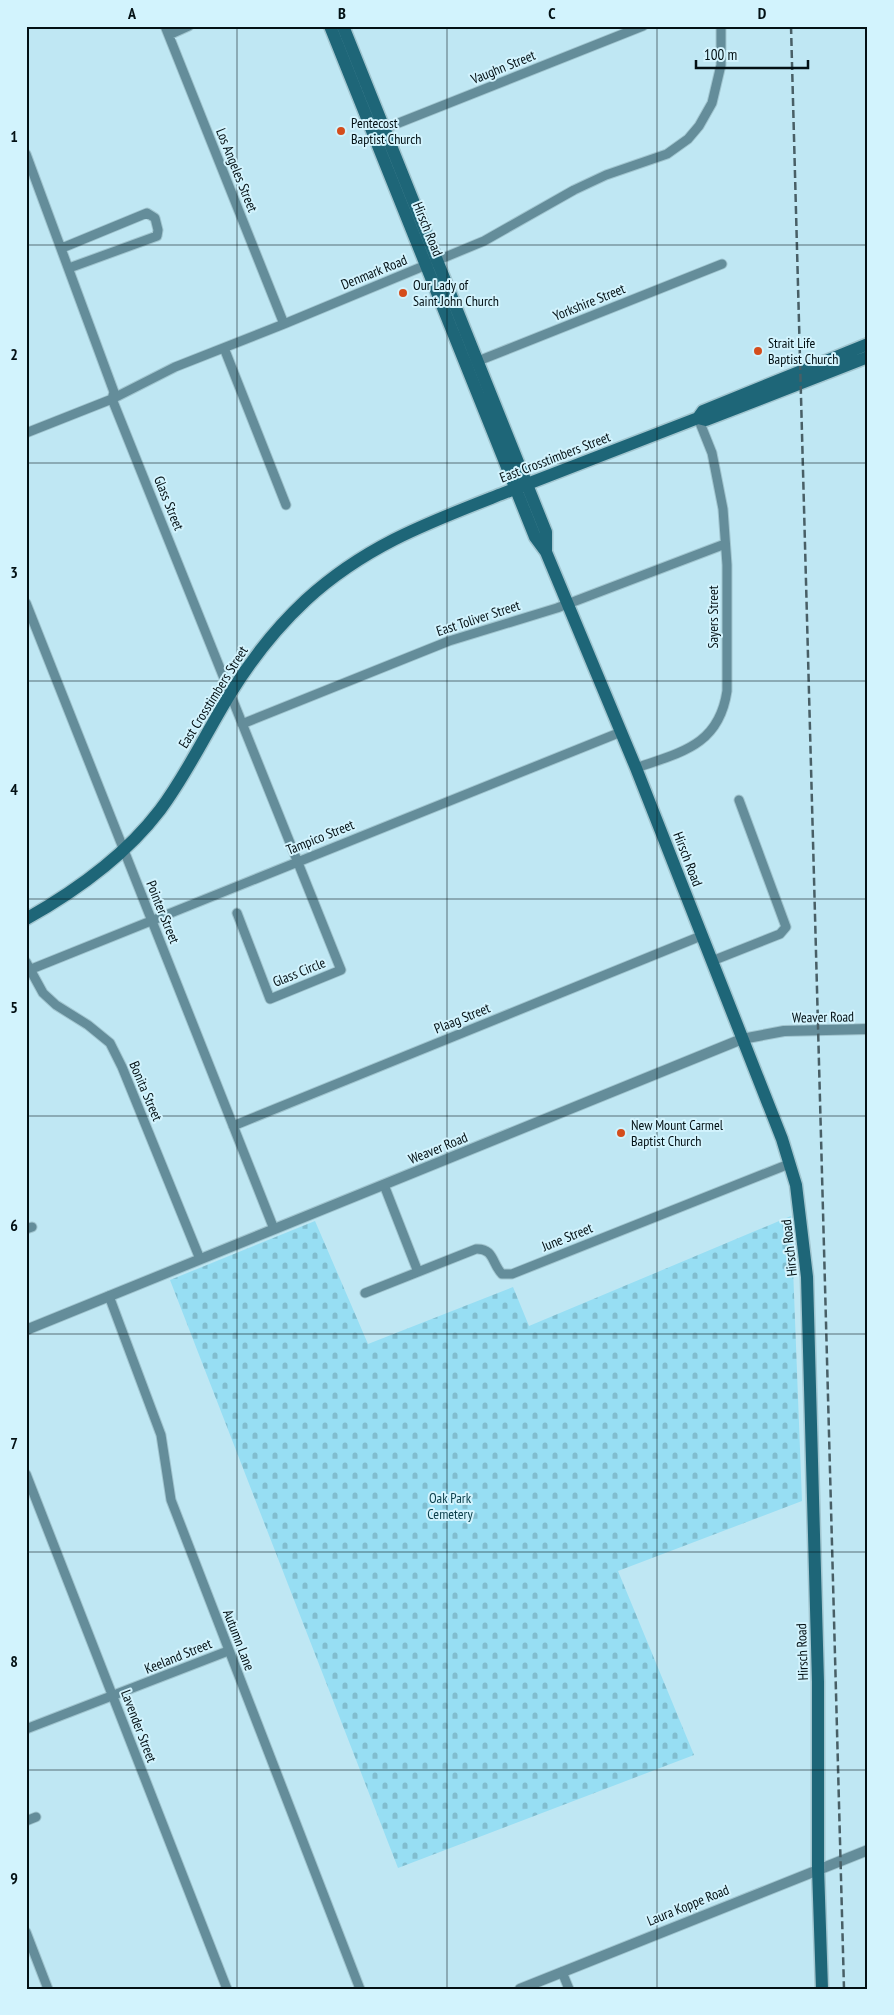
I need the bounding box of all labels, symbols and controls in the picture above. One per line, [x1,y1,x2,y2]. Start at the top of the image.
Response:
text: A [127,3,137,23]
text: B [338,3,346,23]
text: C [548,3,556,23]
text: D [758,3,767,23]
scale bar [696,38,809,70]
text: 100 m [704,45,737,64]
street label: Vaughn Street [467,46,538,88]
place label: Pentecost Baptist Church [351,114,421,148]
street label: Los Angeles Street [212,125,262,215]
marker: Pentecost Baptist Church [335,125,347,137]
text: 1 [10,126,18,146]
street label: Hirsch Road [409,199,447,259]
street label: Denmark Road [338,251,410,293]
place label: Our Lady of Saint John Church [413,276,499,310]
street label: Yorkshire Street [550,279,628,325]
marker: Our Lady of Saint John Church [397,287,409,299]
place label: Strait Life Baptist Church [768,334,838,368]
text: 2 [10,344,18,364]
marker: Strait Life Baptist Church [752,345,764,357]
street label: East Crosstimbers Street [497,428,613,486]
street label: Glass Street [150,473,188,533]
text: 3 [10,562,18,582]
street label: Sayers Street [704,585,722,649]
street label: East Toliver Street [434,596,522,640]
street label: East Crosstimbers Street [174,642,252,751]
text: 4 [10,779,18,799]
street label: Tampico Street [283,815,357,859]
street label: Hirsch Road [669,829,707,889]
street label: Pointer Street [142,878,184,946]
street label: Glass Circle [270,953,328,991]
text: 5 [10,997,18,1017]
street label: Plaag Street [431,999,493,1037]
street label: Weaver Road [792,1007,854,1027]
street label: Bonita Street [125,1058,167,1124]
place label: New Mount Carmel Baptist Church [631,1116,724,1150]
marker: New Mount Carmel Baptist Church [615,1127,627,1139]
street label: Weaver Road [406,1128,470,1168]
text: 6 [10,1215,18,1235]
street label: June Street [538,1219,595,1256]
street label: Hirsch Road [777,1219,801,1277]
text: 7 [10,1433,18,1453]
park label: Oak Park Cemetery [427,1489,473,1523]
street label: Autumn Lane [219,1607,259,1673]
street label: Hirsch Road [792,1623,812,1681]
street label: Keeland Street [142,1634,214,1678]
text: 8 [10,1651,18,1671]
street label: Lavender Street [117,1687,161,1765]
text: 9 [10,1868,18,1888]
street label: Laura Koppe Road [644,1880,732,1930]

